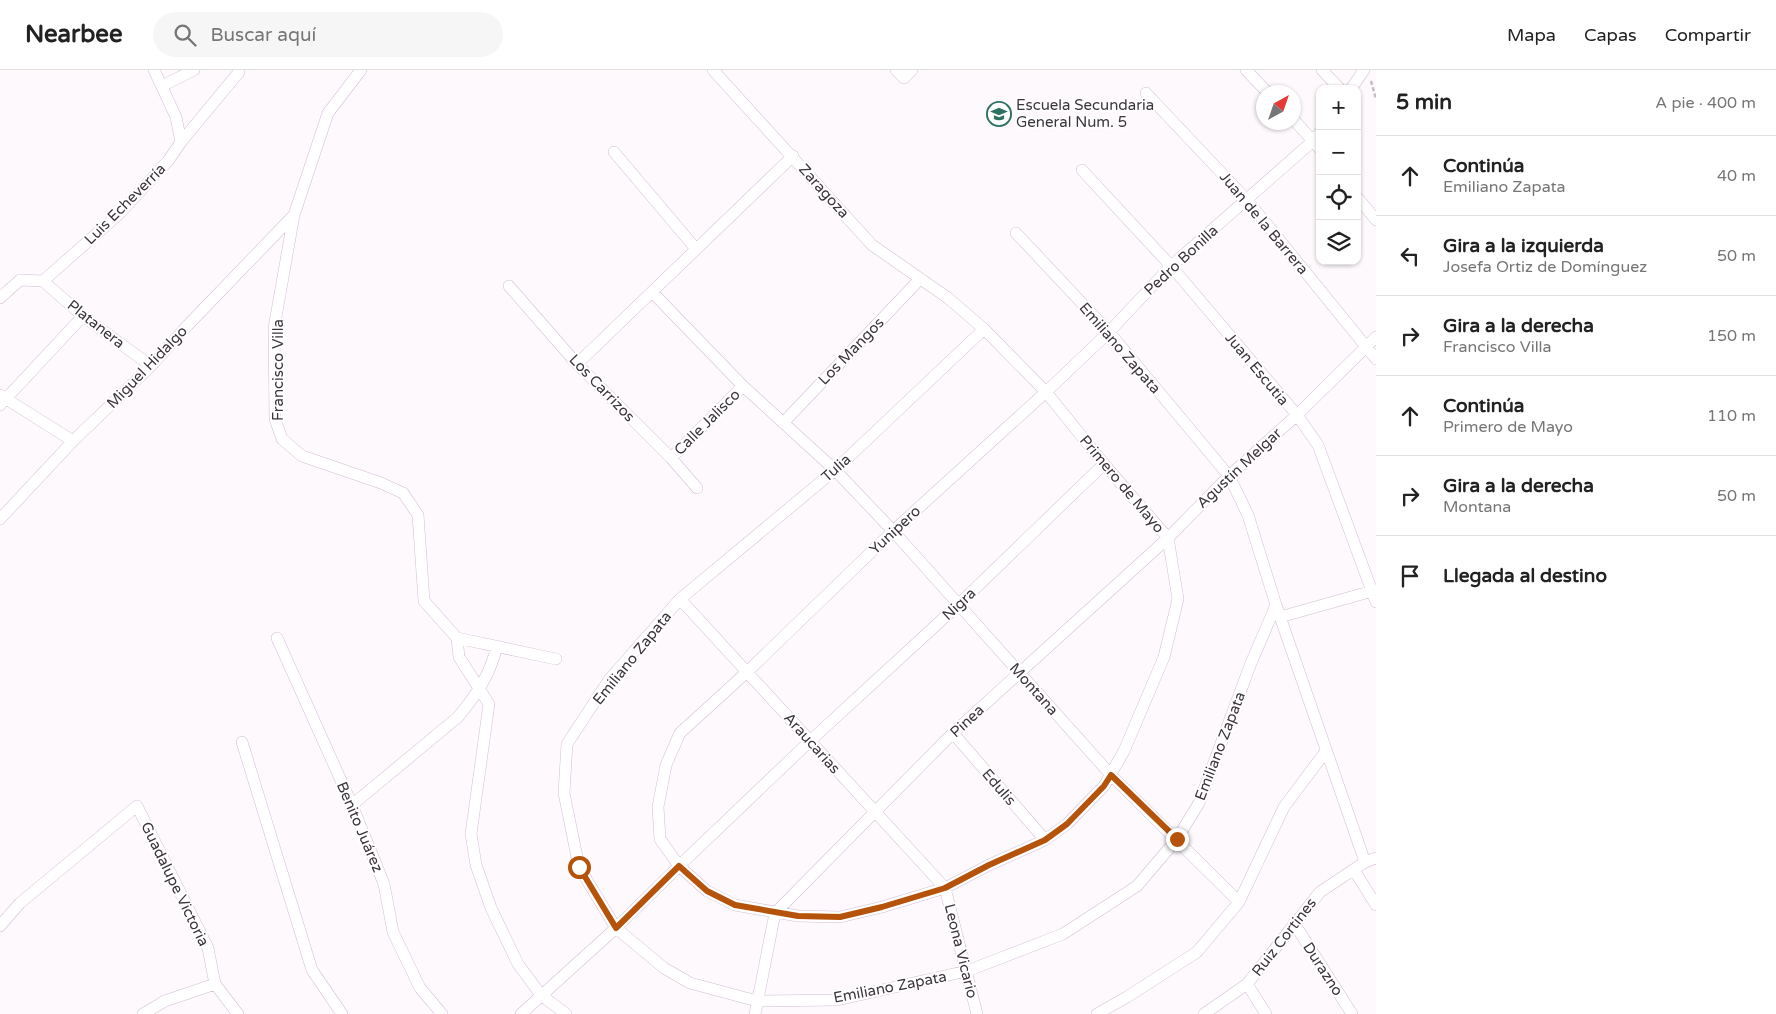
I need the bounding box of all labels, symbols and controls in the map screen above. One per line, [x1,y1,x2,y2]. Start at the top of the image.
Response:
search box [153,12,503,57]
text: Nearbee [25,20,123,49]
icon: search [171,21,199,49]
text: Buscar aquí [211,24,316,46]
text: Mapa [1507,24,1556,46]
text: Capas [1584,24,1637,46]
text: Compartir [1665,24,1751,46]
north arrow [1256,85,1301,130]
map controls [1316,85,1361,265]
button: + [1316,85,1361,130]
text: 5 min [1396,90,1452,115]
text: A pie · 400 m [1655,93,1756,113]
place label: Escuela Secundaria General Num. 5 [1016,96,1154,131]
school or university icon: Escuela Secundaria General Num. 5 [986,101,1012,127]
button: − [1316,130,1361,175]
text: Continúa [1443,155,1525,177]
street label: Luis Echeverría [81,160,169,248]
street label: Zaragoza [795,160,853,222]
icon: ahead [1396,162,1424,190]
text: 40 m [1717,166,1756,186]
street label: Juan de la Barrera [1216,168,1312,278]
button: locate [1316,175,1361,220]
text: Emiliano Zapata [1443,177,1566,197]
button: layers [1316,220,1361,265]
street label: Pedro Bonilla [1140,221,1222,299]
text: Gira a la izquierda [1443,235,1604,257]
icon: left [1396,242,1424,270]
text: 50 m [1717,246,1756,266]
text: Josefa Ortiz de Domínguez [1443,257,1647,277]
street label: Platanera [64,296,128,352]
street label: Emiliano Zapata [1076,299,1164,397]
street label: Los Mangos [814,314,888,388]
text: Gira a la derecha [1443,315,1594,337]
street label: Francisco Villa [269,319,287,421]
street label: Miguel Hidalgo [103,322,191,412]
icon: right [1396,322,1424,350]
text: 150 m [1707,326,1756,346]
street label: Juan Escutia [1221,329,1293,409]
text: Francisco Villa [1443,337,1552,357]
street label: Los Carrizos [565,351,639,425]
street label: Calle Jalisco [670,385,744,459]
text: Continúa [1443,395,1525,417]
icon: ahead [1396,402,1424,430]
text: 110 m [1707,406,1756,426]
text: Primero de Mayo [1443,417,1573,437]
street label: Agustín Melgar [1193,424,1285,512]
street label: Primero de Mayo [1076,432,1168,536]
street label: Tulia [818,450,854,486]
text: Gira a la derecha [1443,475,1594,497]
icon: right [1396,482,1424,510]
text: 50 m [1717,486,1756,506]
text: Montana [1443,497,1511,517]
street label: Yunipero [866,502,924,558]
icon: arrive [1396,562,1424,590]
text: Llegada al destino [1443,565,1607,587]
street label: Nigra [938,584,980,624]
street label: Emiliano Zapata [589,608,675,708]
street label: Montana [1006,659,1062,719]
street label: Emiliano Zapata [1191,689,1249,803]
street label: Pinea [946,701,988,741]
street label: Araucarias [780,709,844,777]
street label: Edulis [978,765,1020,809]
street label: Benito Juárez [333,779,387,875]
street label: Guadalupe Victoria [137,819,213,949]
route end [1166,828,1189,851]
route start [568,856,591,879]
street label: Ruiz Cortines [1248,894,1320,980]
street label: Leona Vicario [941,902,981,1000]
street label: Durazno [1299,939,1347,999]
street label: Emiliano Zapata [832,967,948,1007]

